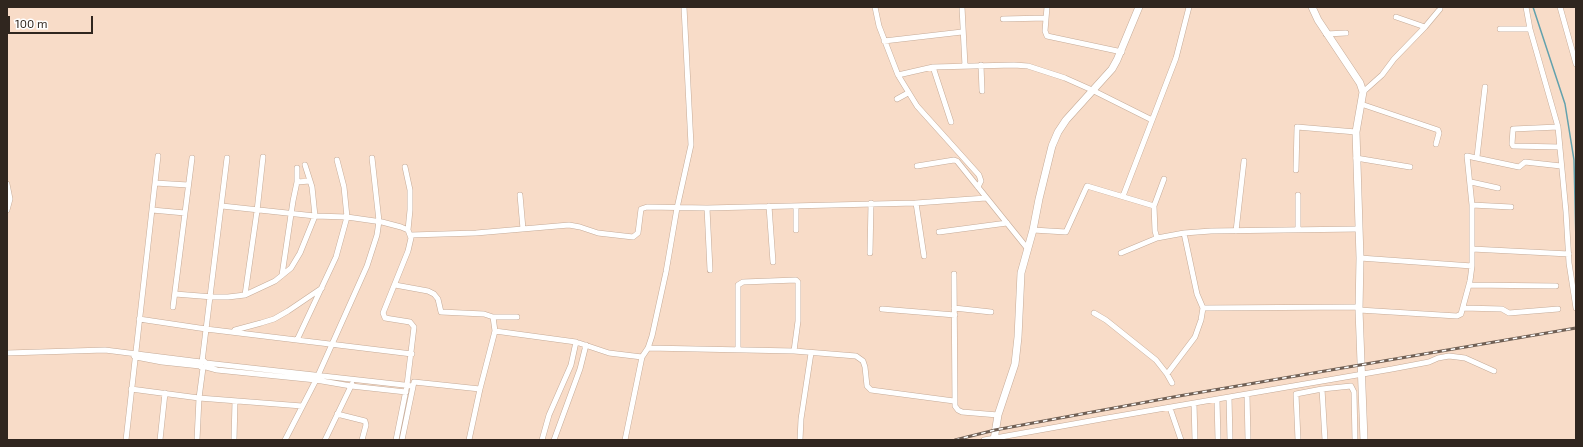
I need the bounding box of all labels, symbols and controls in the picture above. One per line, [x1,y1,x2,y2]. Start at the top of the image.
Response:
scale bar [10,8,95,34]
text: 100 m [15,16,47,30]

